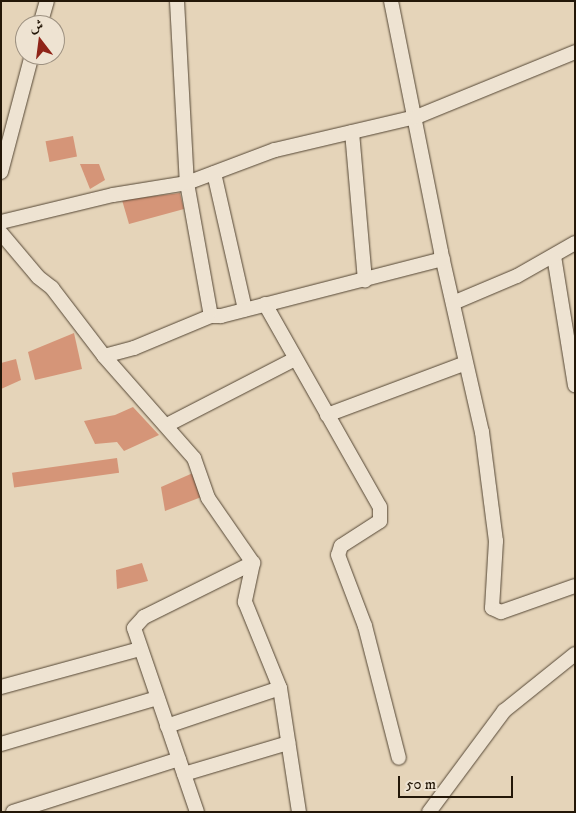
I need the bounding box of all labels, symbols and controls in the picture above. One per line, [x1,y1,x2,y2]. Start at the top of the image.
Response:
north arrow [15,15,65,65]
text: ش [27,16,45,37]
scale bar [401,766,516,798]
text: 50 m [406,775,436,794]

